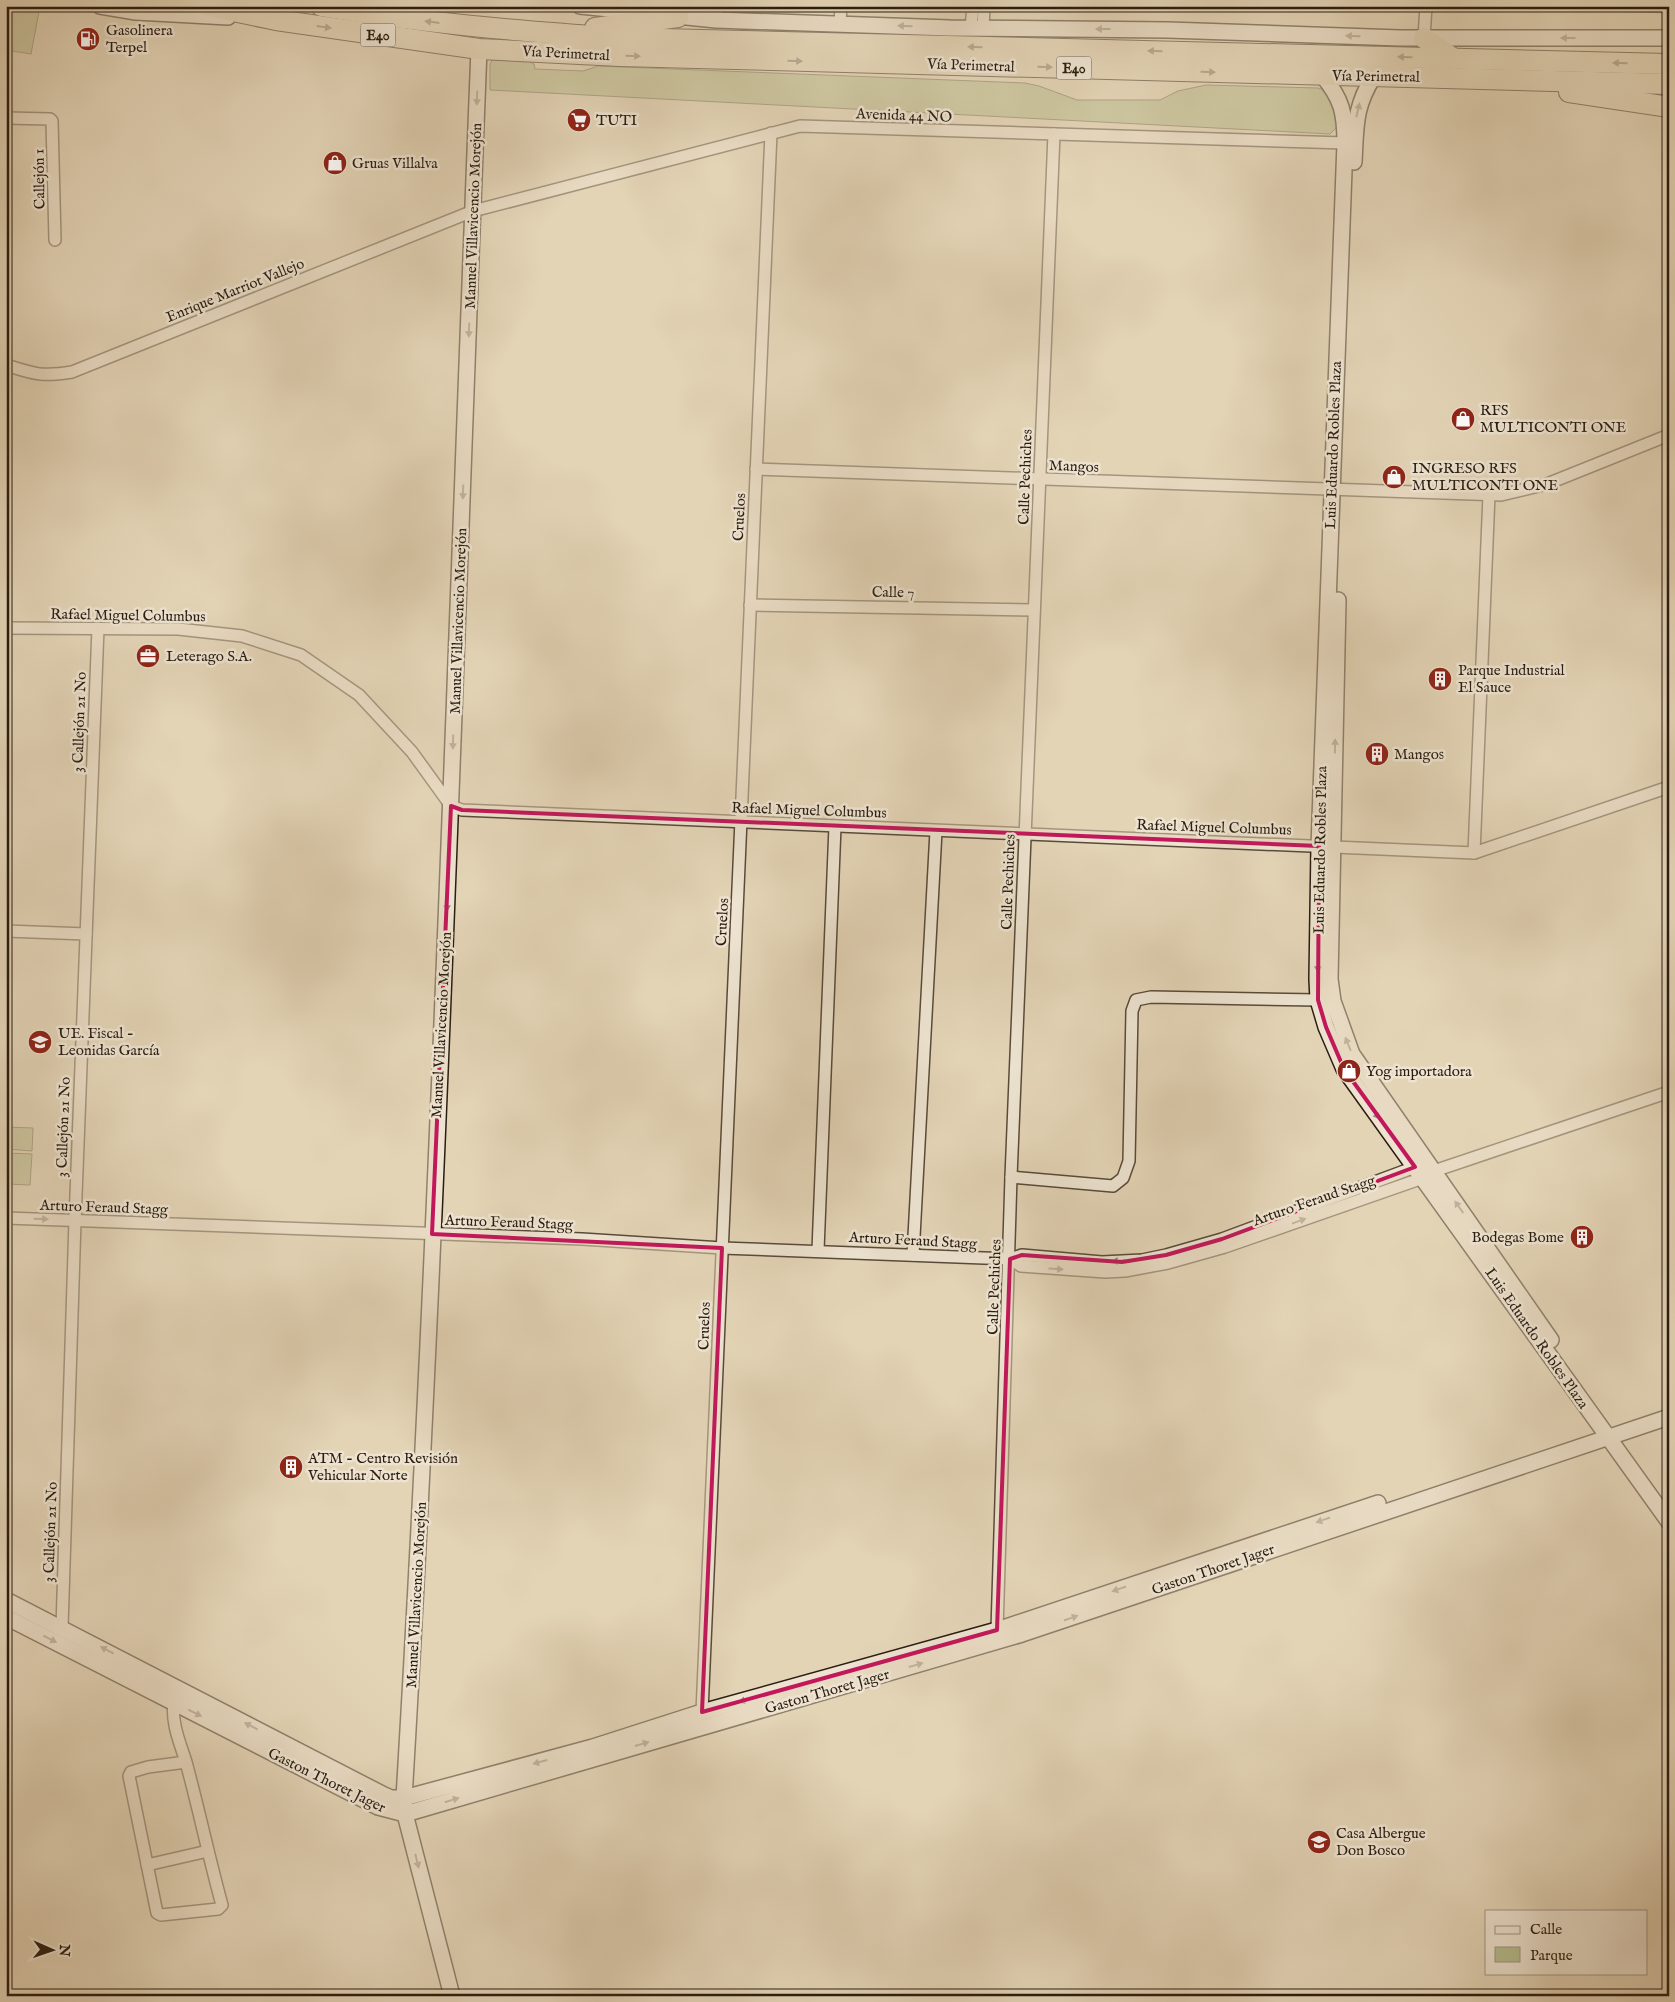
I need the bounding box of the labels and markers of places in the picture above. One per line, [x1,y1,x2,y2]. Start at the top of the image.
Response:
place label: Gasolinera Terpel [106,21,173,57]
fuel station icon: Gasolinera Terpel [75,26,101,52]
supermarket icon: TUTI [566,107,592,133]
place label: TUTI [596,111,638,130]
shop icon: Gruas Villalva [322,150,348,176]
place label: Gruas Villalva [352,154,438,173]
place label: RFS MULTICONTI ONE [1480,401,1626,437]
shop icon: RFS MULTICONTI ONE [1450,406,1476,432]
place label: INGRESO RFS MULTICONTI ONE [1412,459,1558,495]
shop icon: INGRESO RFS MULTICONTI ONE [1381,464,1407,490]
office icon: Leterago S.A. [135,643,161,669]
place label: Leterago S.A. [166,647,252,666]
place label: Parque Industrial El Sauce [1458,661,1566,697]
building icon: Parque Industrial El Sauce [1427,666,1453,692]
building icon: Mangos [1364,741,1390,767]
place label: Mangos [1394,745,1444,764]
place label: UE. Fiscal - Leonidas García [58,1024,160,1060]
school or university icon: UE. Fiscal - Leonidas García [27,1029,53,1055]
shop icon: Yog importadora [1336,1058,1362,1084]
place label: Yog importadora [1366,1062,1472,1081]
building icon: Bodegas Bome [1569,1224,1595,1250]
place label: Bodegas Bome [1472,1228,1564,1247]
place label: ATM - Centro Revisión Vehicular Norte [307,1449,458,1485]
building icon: ATM - Centro Revisión Vehicular Norte [278,1454,304,1480]
place label: Casa Albergue Don Bosco [1336,1824,1426,1860]
school or university icon: Casa Albergue Don Bosco [1306,1829,1332,1855]

